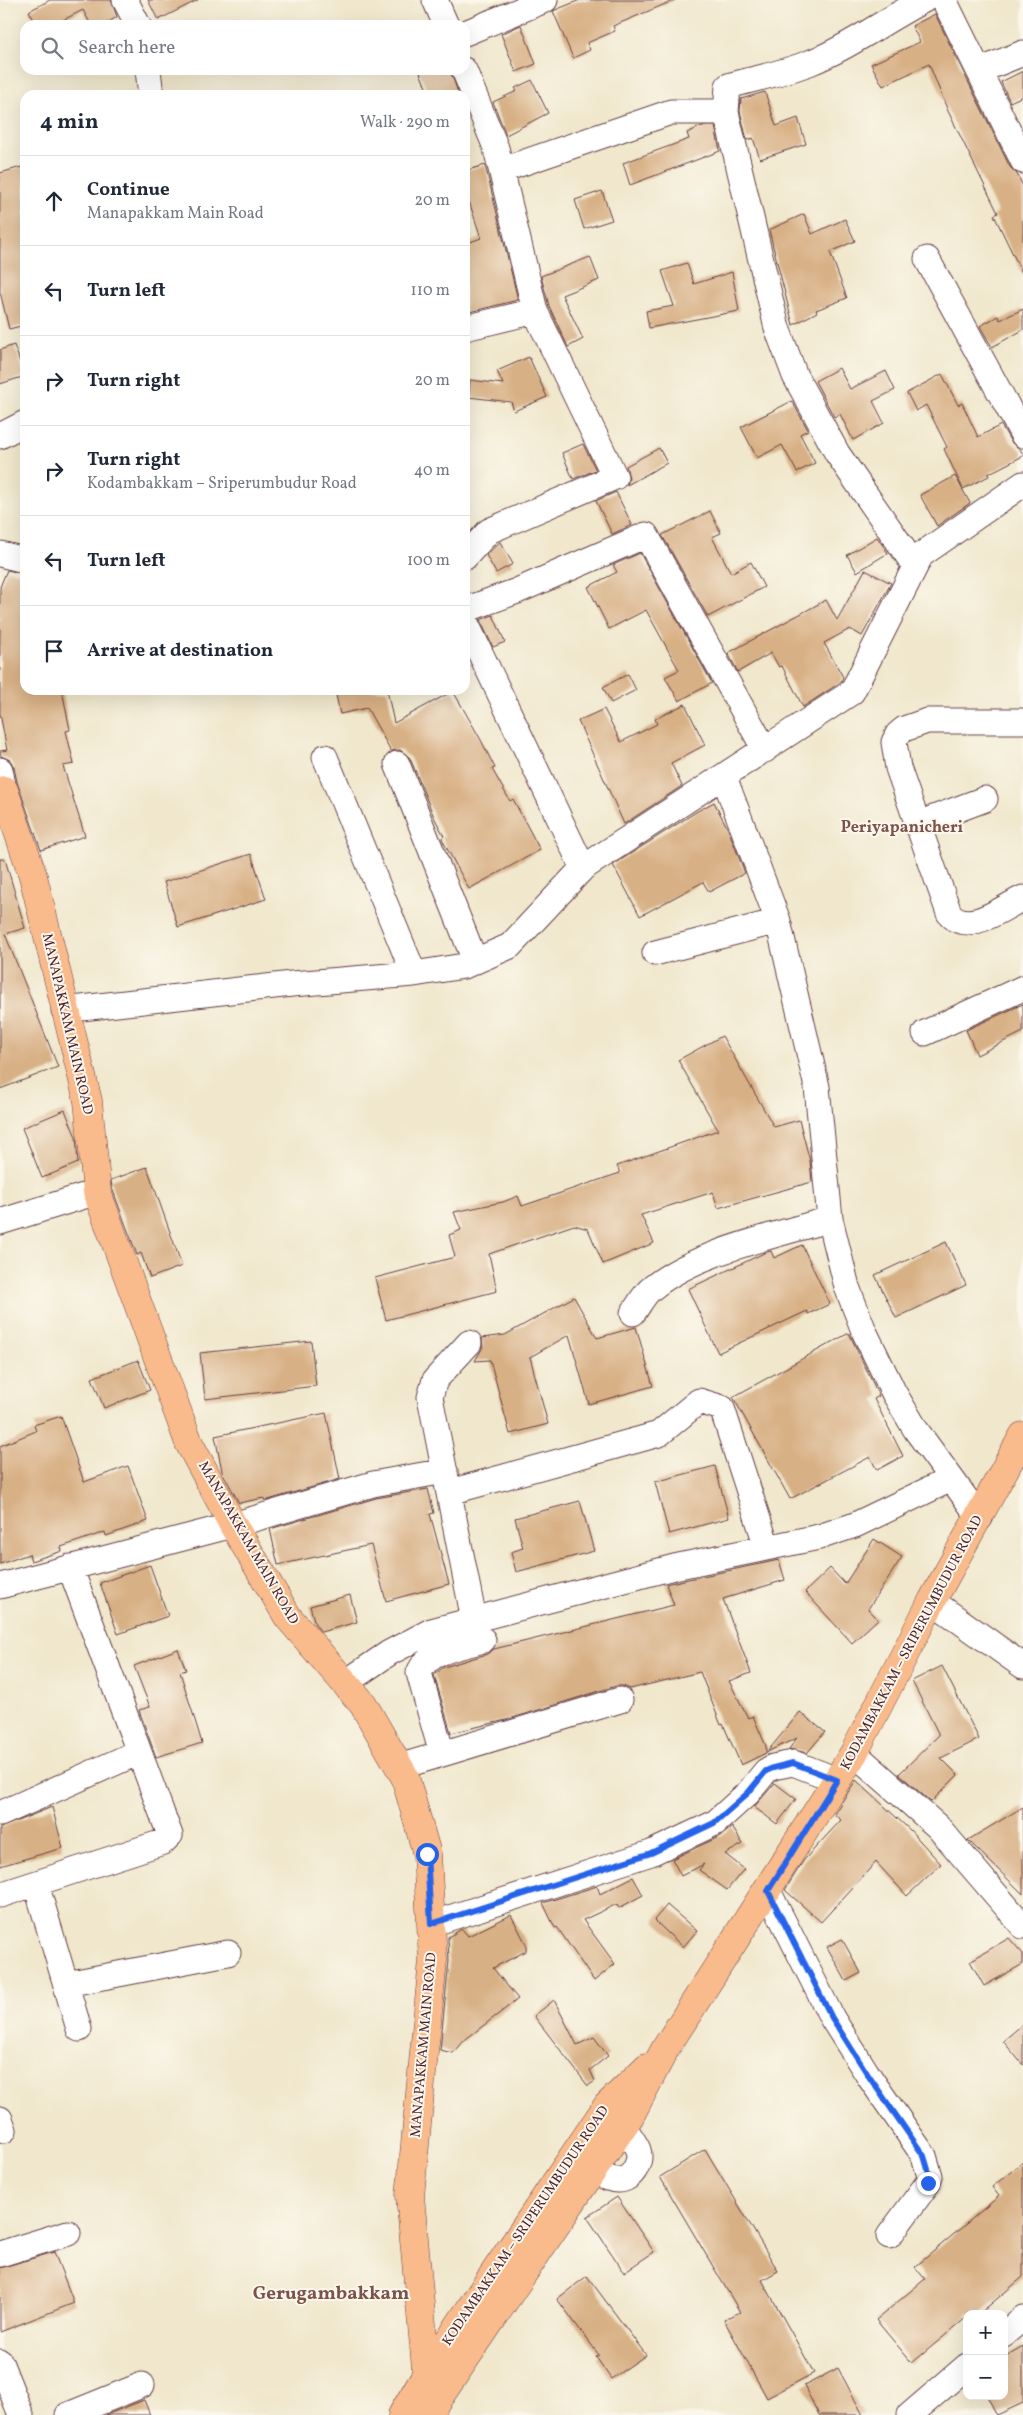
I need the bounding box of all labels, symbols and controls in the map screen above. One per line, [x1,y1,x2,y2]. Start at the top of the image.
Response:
search box [20,20,470,75]
icon: search [38,34,66,62]
text: Search here [78,35,175,61]
text: 4 min [40,108,99,137]
text: Walk · 290 m [360,112,450,134]
text: Continue [87,177,170,203]
icon: ahead [40,187,68,215]
text: 20 m [415,190,450,212]
text: Manapakkam Main Road [87,203,264,225]
icon: left [40,277,68,305]
text: Turn left [87,278,166,304]
text: 110 m [411,280,450,302]
icon: right [40,367,68,395]
text: Turn right [87,368,180,394]
text: 20 m [415,370,450,392]
text: Turn right [87,447,180,473]
icon: right [40,457,68,485]
text: 40 m [414,460,450,482]
text: Kodambakkam – Sriperumbudur Road [87,473,357,495]
icon: left [40,547,68,575]
text: Turn left [87,548,166,574]
text: 100 m [407,550,450,572]
icon: arrive [40,637,68,665]
text: Arrive at destination [87,638,273,664]
district label: Periyapanicheri [841,817,964,839]
street label: MANAPAKKAM MAIN ROAD [37,932,97,1116]
street label: MANAPAKKAM MAIN ROAD [193,1458,303,1628]
street label: KODAMBAKKAM – SRIPERUMBUDUR ROAD [837,1512,987,1774]
route start [416,1843,439,1866]
street label: MANAPAKKAM MAIN ROAD [406,1952,442,2138]
street label: KODAMBAKKAM – SRIPERUMBUDUR ROAD [438,2102,614,2350]
route end [917,2172,940,2195]
district label: Gerugambakkam [253,2281,409,2307]
map controls [963,2310,1008,2400]
button: + [963,2310,1008,2355]
button: − [963,2355,1008,2400]

